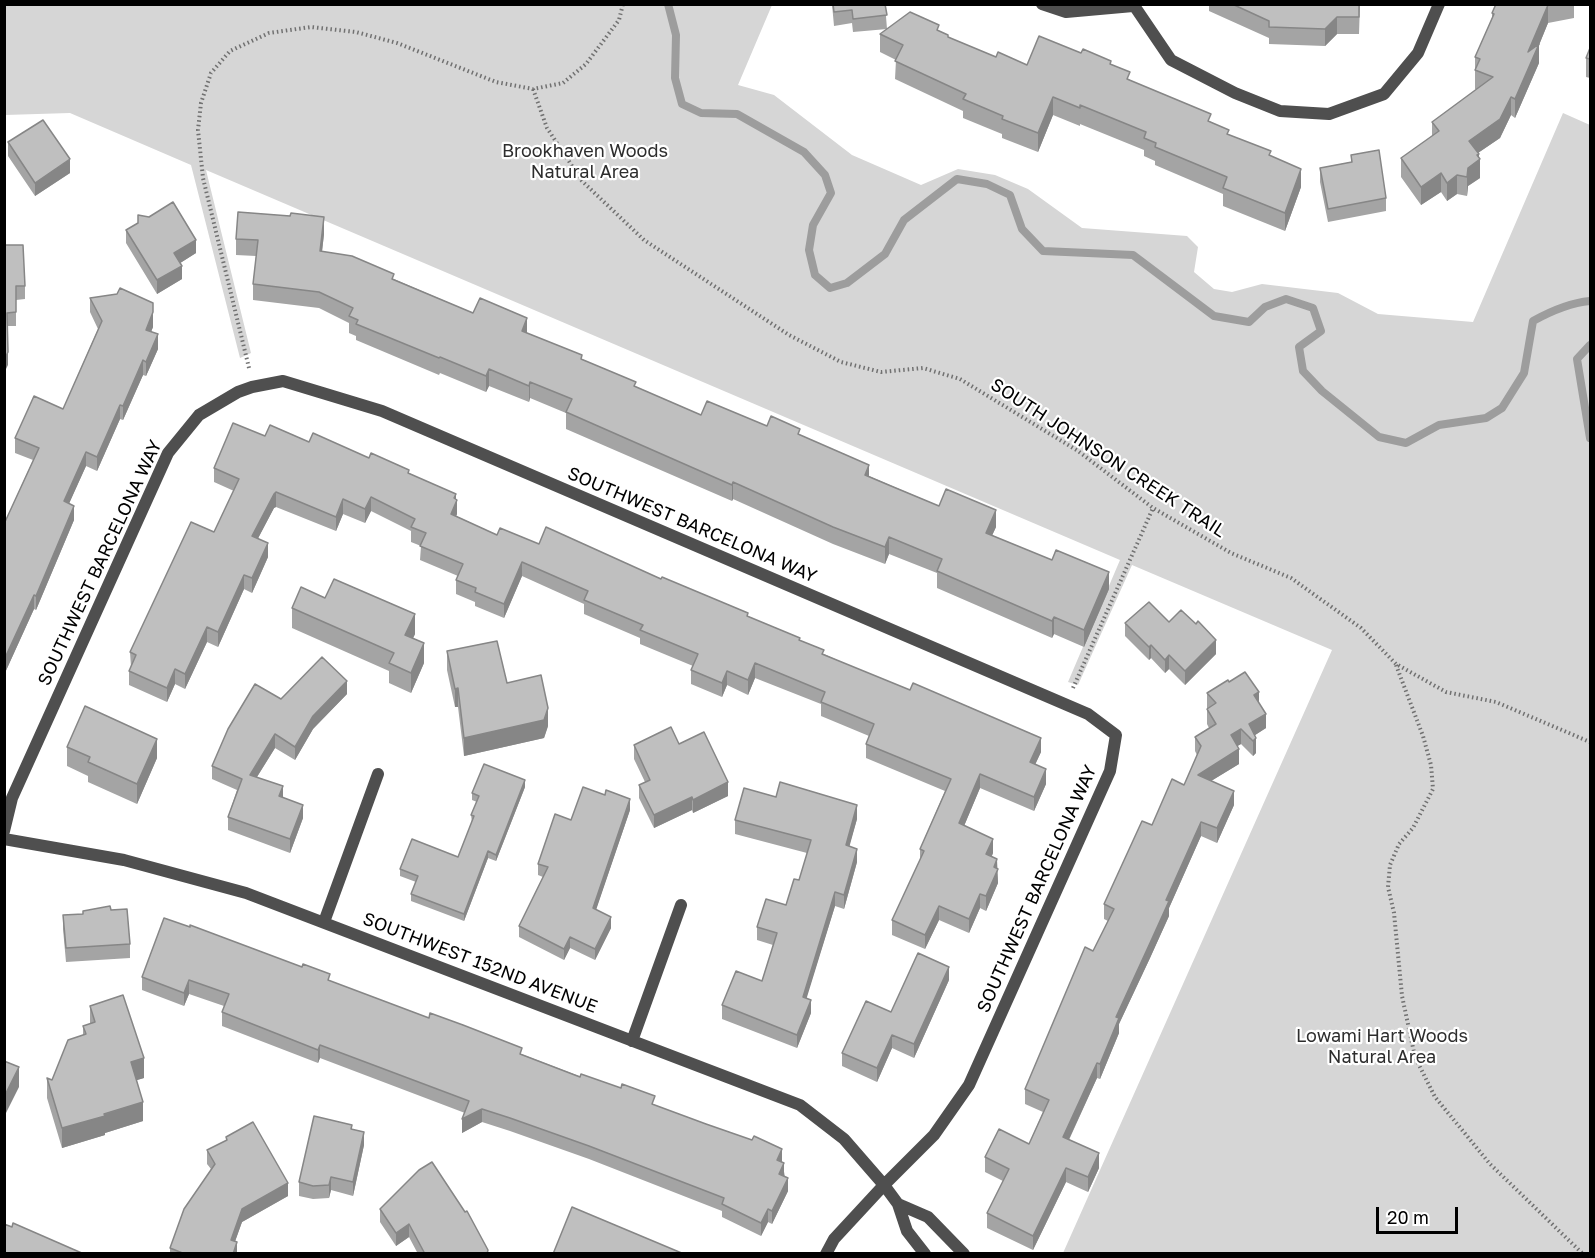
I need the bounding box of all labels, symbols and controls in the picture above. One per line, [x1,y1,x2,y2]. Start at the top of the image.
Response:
park label: Brookhaven Woods Natural Area [502,140,668,182]
street label: SOUTH JOHNSON CREEK TRAIL [986,374,1230,542]
street label: SOUTHWEST BARCELONA WAY [34,437,166,689]
street label: SOUTHWEST BARCELONA WAY [564,463,820,587]
street label: SOUTHWEST BARCELONA WAY [973,762,1101,1016]
street label: SOUTHWEST 152ND AVENUE [360,908,600,1018]
park label: Lowami Hart Woods Natural Area [1296,1025,1468,1068]
scale bar [1379,1195,1462,1233]
text: 20 m [1387,1206,1429,1228]

